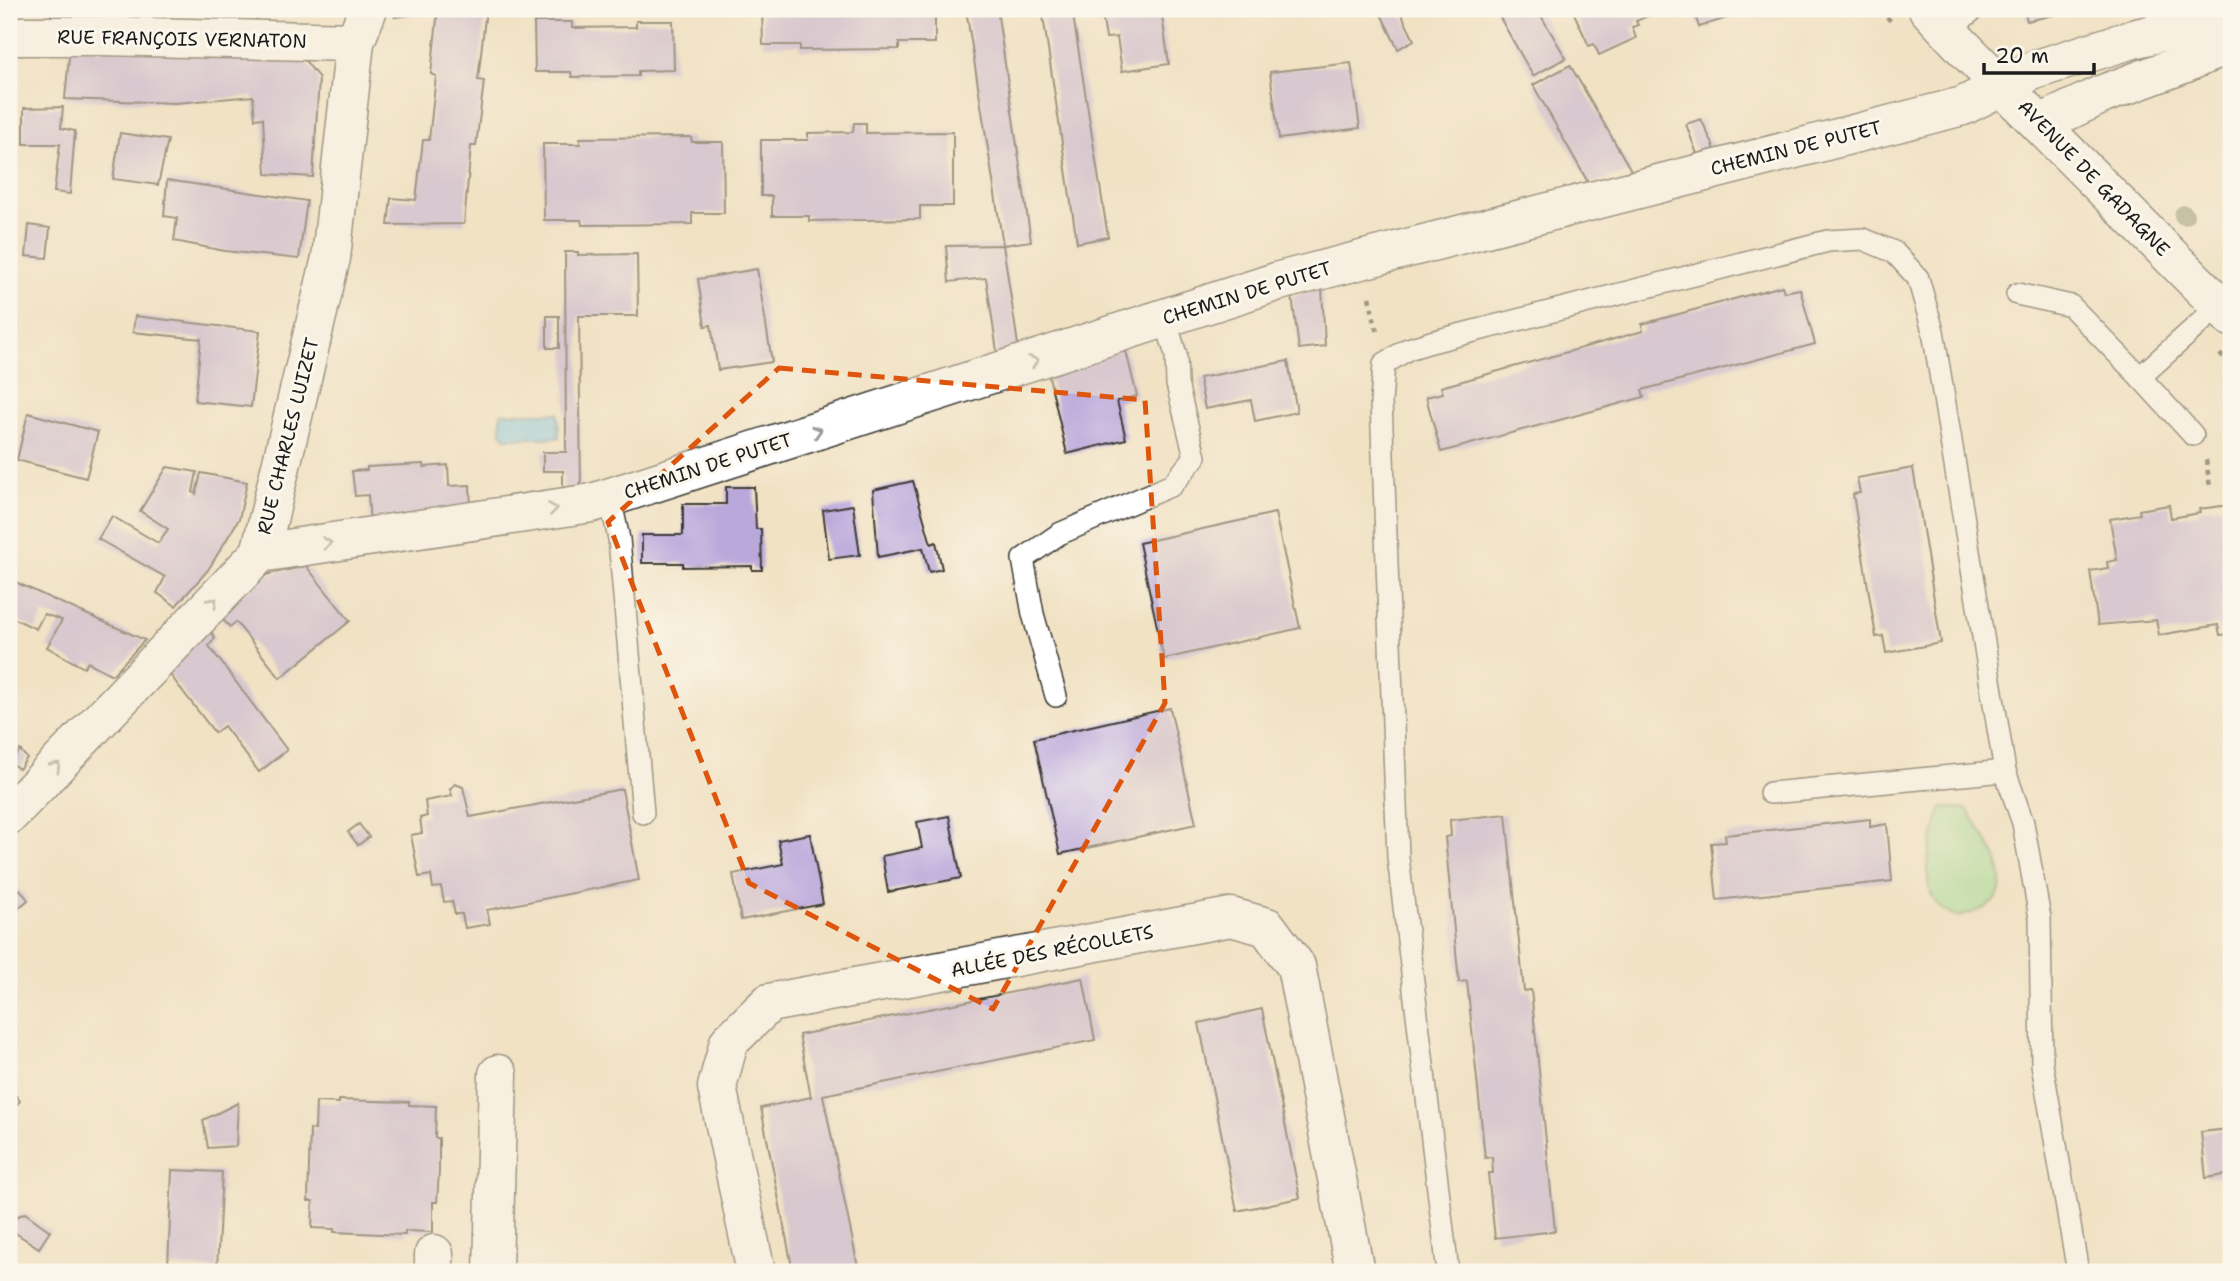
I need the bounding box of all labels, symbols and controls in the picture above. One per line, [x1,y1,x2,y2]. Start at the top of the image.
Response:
street label: RUE FRANÇOIS VERNATON [57,24,307,54]
scale bar [1984,32,2095,76]
text: 20 m [1995,42,2049,70]
street label: AVENUE DE GADAGNE [2013,94,2176,262]
street label: CHEMIN DE PUTET [1708,115,1884,181]
street label: CHEMIN DE PUTET [1159,255,1335,331]
street label: RUE CHARLES LUIZET [251,335,325,537]
one-way arrow [1027,354,1039,369]
one-way arrow [811,424,823,439]
street label: CHEMIN DE PUTET [621,427,796,505]
one-way arrow [547,502,558,517]
one-way arrow [322,535,333,550]
one-way arrow [205,597,218,610]
one-way arrow [47,761,60,774]
street label: ALLÉE DES RÉCOLLETS [948,918,1155,983]

